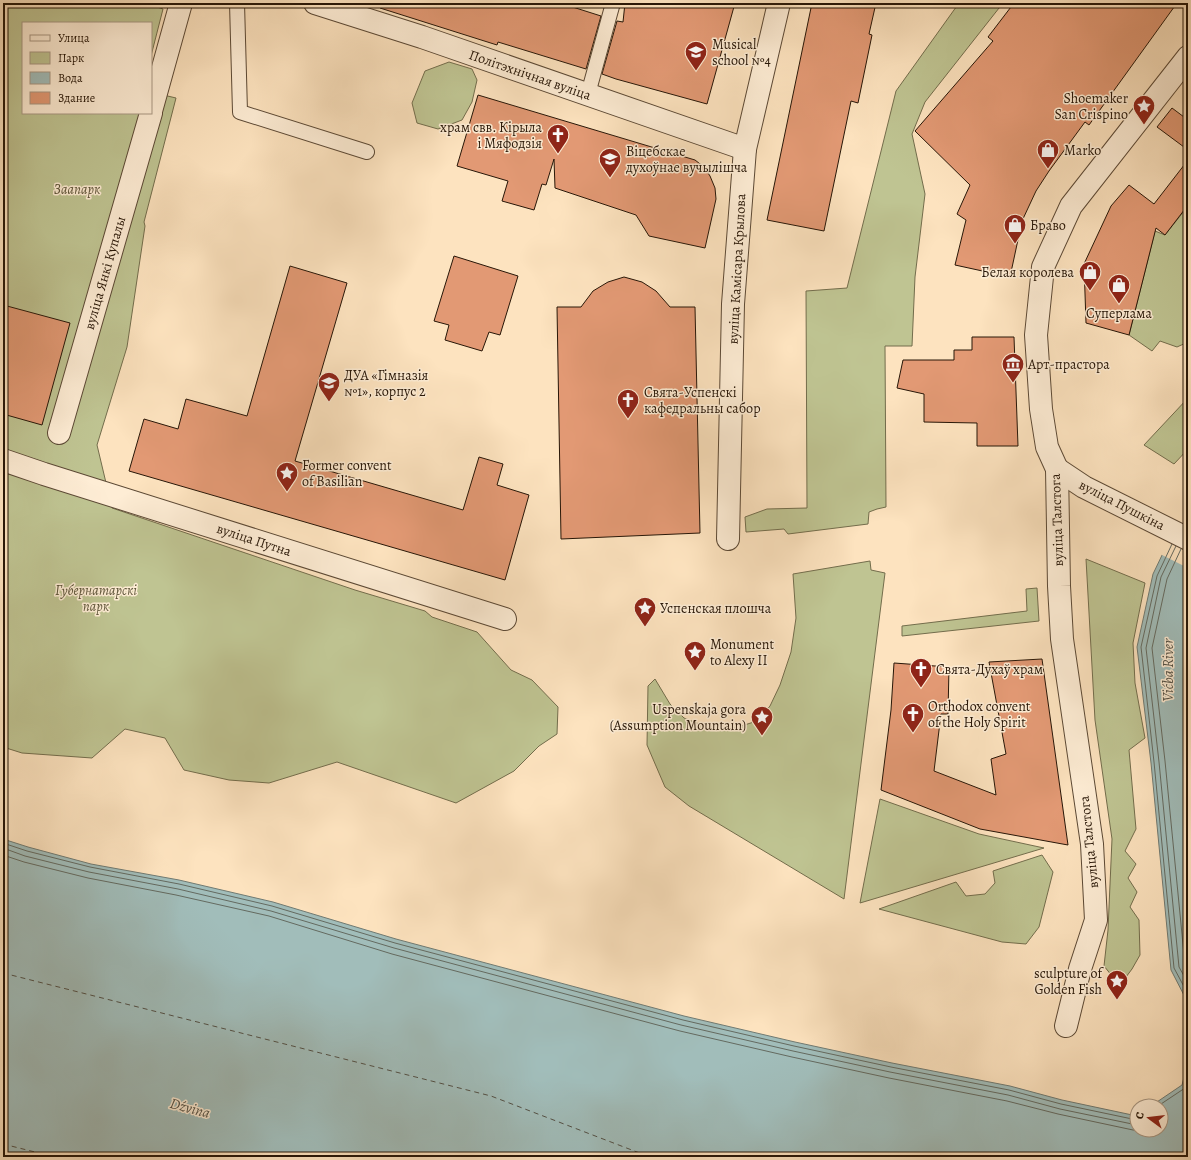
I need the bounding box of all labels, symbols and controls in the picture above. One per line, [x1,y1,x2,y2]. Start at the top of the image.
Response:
legend [22,22,152,114]
text: Улица [58,30,90,46]
place label: Musical school №4 [712,35,771,70]
school or university icon: Musical school №4 [683,39,709,72]
street label: Політэхнічная вуліца [466,45,594,105]
text: Парк [58,50,84,66]
text: Вода [58,70,83,86]
place label: Shoemaker San Crispino [1054,89,1129,124]
text: Здание [58,90,95,106]
place icon: Shoemaker San Crispino [1131,93,1157,126]
place label: храм свв. Кірыла і Мяфодзія [440,118,543,153]
church icon: храм свв. Кірыла і Мяфодзія [545,122,571,155]
shop icon: Marko [1035,137,1061,170]
place label: Marko [1064,141,1101,160]
place label: Віцебскае духоўнае вучылішча [625,142,748,177]
school or university icon: Віцебскае духоўнае вучылішча [597,146,623,179]
park label: Заапарк [54,180,100,199]
street label: вуліца Камісара Крылова [724,193,750,345]
shop icon: Браво [1002,212,1028,245]
street label: вуліца Янкі Купалы [80,214,130,332]
place label: Браво [1030,216,1066,235]
shop icon: Белая королева [1077,259,1103,292]
place label: Белая королева [981,263,1075,282]
shop icon: Суперлама [1106,272,1132,305]
place label: Суперлама [1086,304,1152,323]
museum icon: Арт-прастора [1000,351,1026,384]
place label: Арт-прастора [1027,355,1110,374]
place label: ДУА «Гімназія №1», корпус 2 [344,366,429,401]
school or university icon: ДУА «Гімназія №1», корпус 2 [316,370,342,403]
place label: Свята-Успенскі кафедральны сабор [644,383,761,418]
church icon: Свята-Успенскі кафедральны сабор [615,387,641,420]
place label: Former convent of Basilian [302,456,392,491]
place icon: Former convent of Basilian [274,460,300,493]
street label: вуліца Талстога [1046,473,1068,567]
street label: вуліца Пушкіна [1076,475,1169,535]
street label: вуліца Путна [214,519,294,561]
park label: Губернатарскі парк [55,581,137,616]
place icon: Успенская плошча [632,595,658,628]
place label: Успенская плошча [660,599,772,618]
place label: Monument to Alexy II [710,635,774,670]
water label: Vićba River [1158,638,1178,701]
place icon: Monument to Alexy II [682,639,708,672]
church icon: Свята-Духаў храм [908,656,934,689]
place label: Свята-Духаў храм [936,660,1043,679]
place label: Orthodox convent of the Holy Spirit [928,697,1031,732]
place label: Uspenskaja gora (Assumption Mountain) [610,700,746,735]
church icon: Orthodox convent of the Holy Spirit [900,701,926,734]
place icon: Uspenskaja gora (Assumption Mountain) [749,704,775,737]
street label: вуліца Талстога [1075,794,1103,889]
place label: sculpture of Golden Fish [1034,964,1104,999]
place icon: sculpture of Golden Fish [1104,968,1130,1001]
water label: Dźvina [168,1093,212,1123]
north arrow [1129,1098,1169,1138]
text: С [1132,1110,1148,1121]

